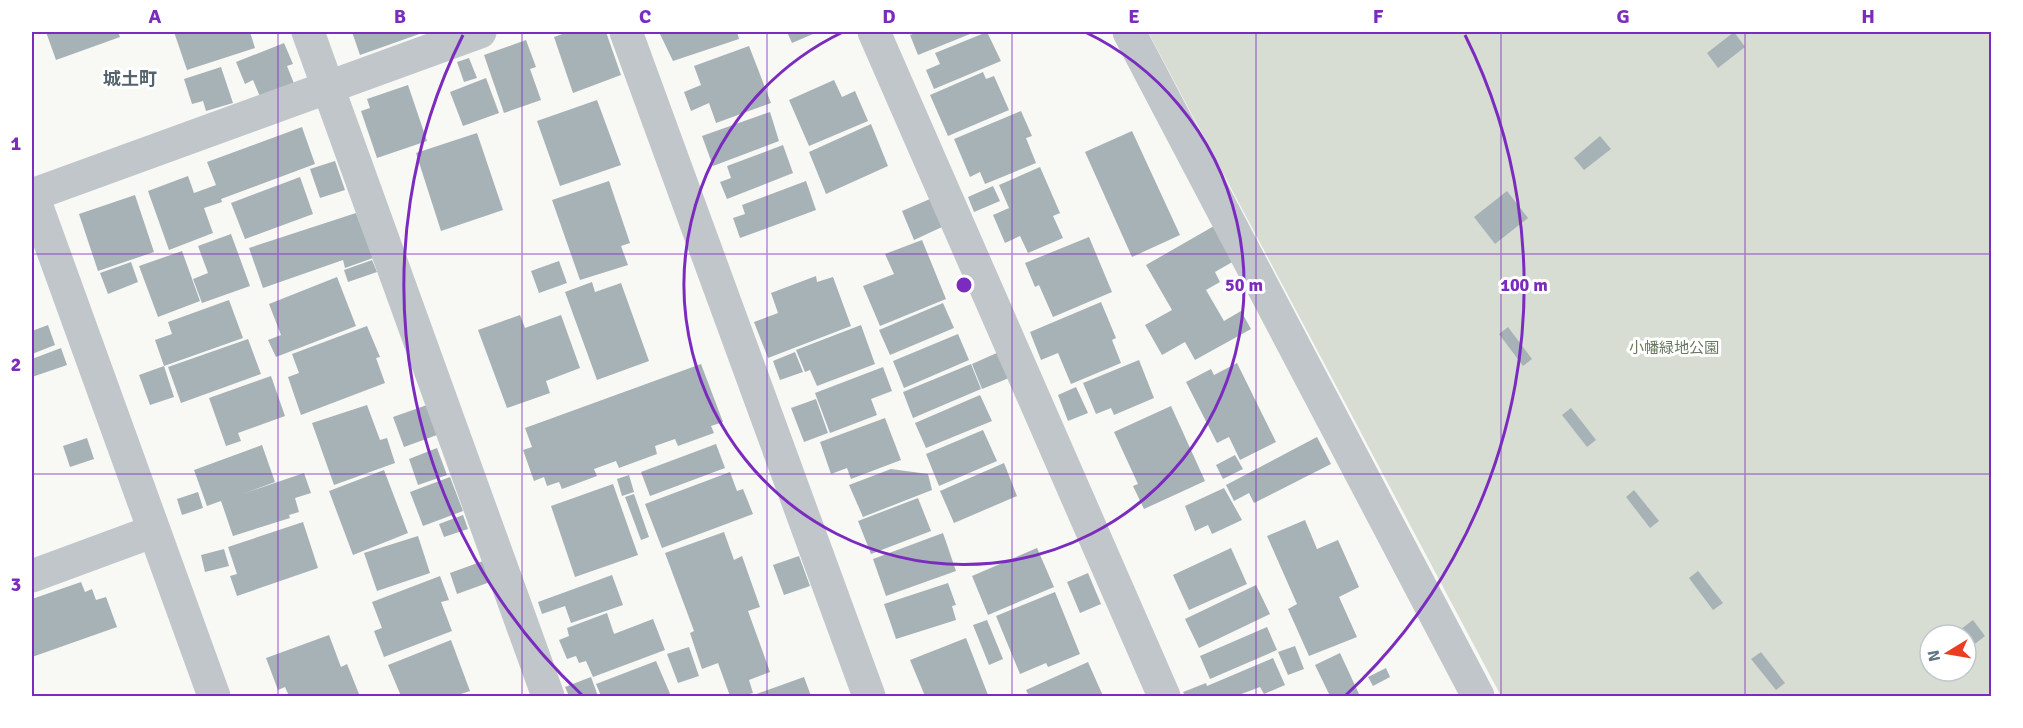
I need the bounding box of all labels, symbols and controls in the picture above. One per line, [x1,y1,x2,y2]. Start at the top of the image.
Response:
text: A [149,4,162,29]
text: B [394,4,406,29]
text: C [639,4,651,29]
text: D [882,4,896,29]
text: E [1128,4,1140,29]
text: F [1373,4,1384,29]
text: G [1616,4,1630,29]
text: H [1861,4,1875,29]
district label: 城土町 [103,68,157,90]
text: 1 [11,131,22,156]
text: 50 m [1225,274,1263,296]
text: 100 m [1500,274,1548,296]
centre of rings [954,275,974,295]
park label: 小幡緑地公園 [1629,339,1719,357]
text: 2 [11,352,21,377]
text: 3 [11,572,21,597]
north arrow [1918,623,1978,683]
text: N [1923,648,1945,663]

